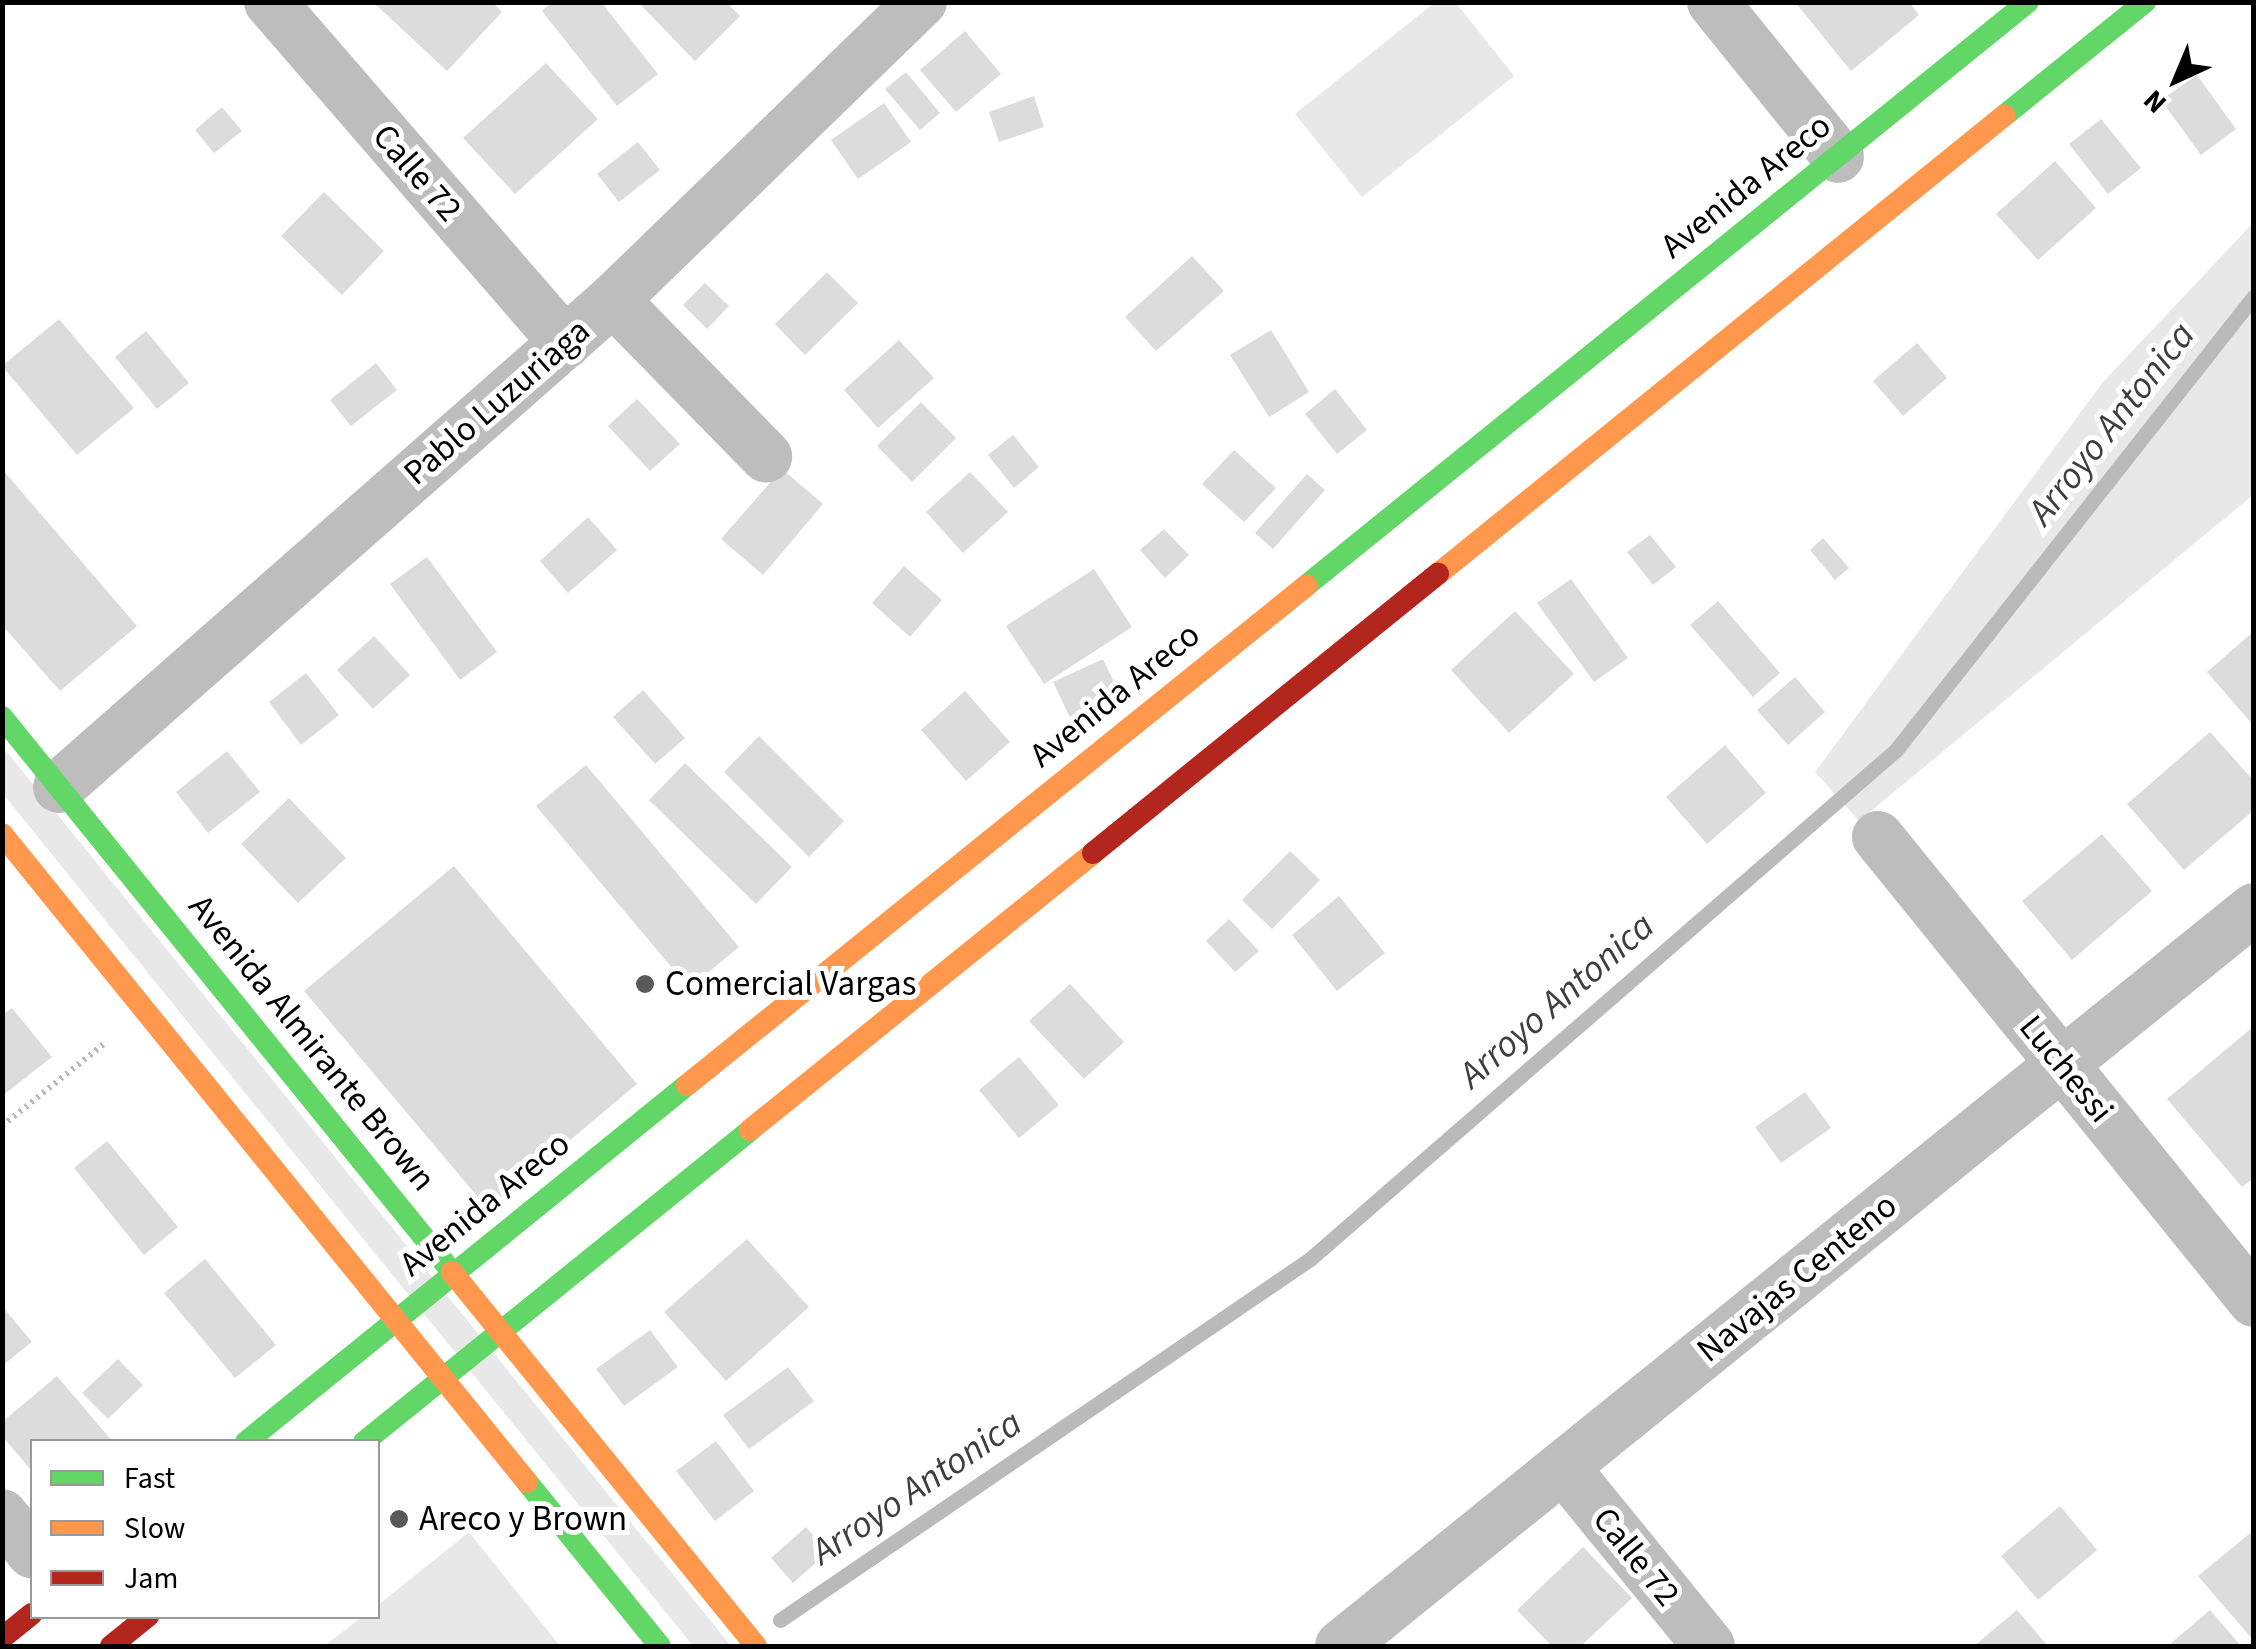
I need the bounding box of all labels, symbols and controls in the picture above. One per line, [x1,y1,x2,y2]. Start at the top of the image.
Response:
north arrow [2126,30,2226,130]
text: N [2135,81,2176,122]
street label: Avenida Areco [1653,105,1839,267]
street label: Calle 72 [364,116,470,230]
street label: Pablo Luzuriaga [395,310,599,494]
water label: Arroyo Antonica [2019,314,2205,534]
street label: Avenida Areco [1022,614,1208,776]
street label: Avenida Almirante Brown [180,886,444,1200]
water label: Arroyo Antonica [1450,904,1664,1098]
place label: Comercial Vargas [665,963,916,1005]
marker: Comercial Vargas [634,973,656,995]
street label: Luchessi [2010,1007,2122,1131]
street label: Avenida Areco [392,1123,578,1285]
street label: Navajas Centeno [1689,1185,1905,1371]
water label: Arroyo Antonica [803,1401,1031,1575]
legend [30,1439,380,1619]
text: Fast [124,1457,175,1500]
place label: Areco y Brown [419,1498,627,1540]
street label: Calle 72 [1584,1499,1688,1615]
text: Slow [124,1507,185,1550]
marker: Areco y Brown [388,1508,410,1530]
text: Jam [124,1557,178,1600]

